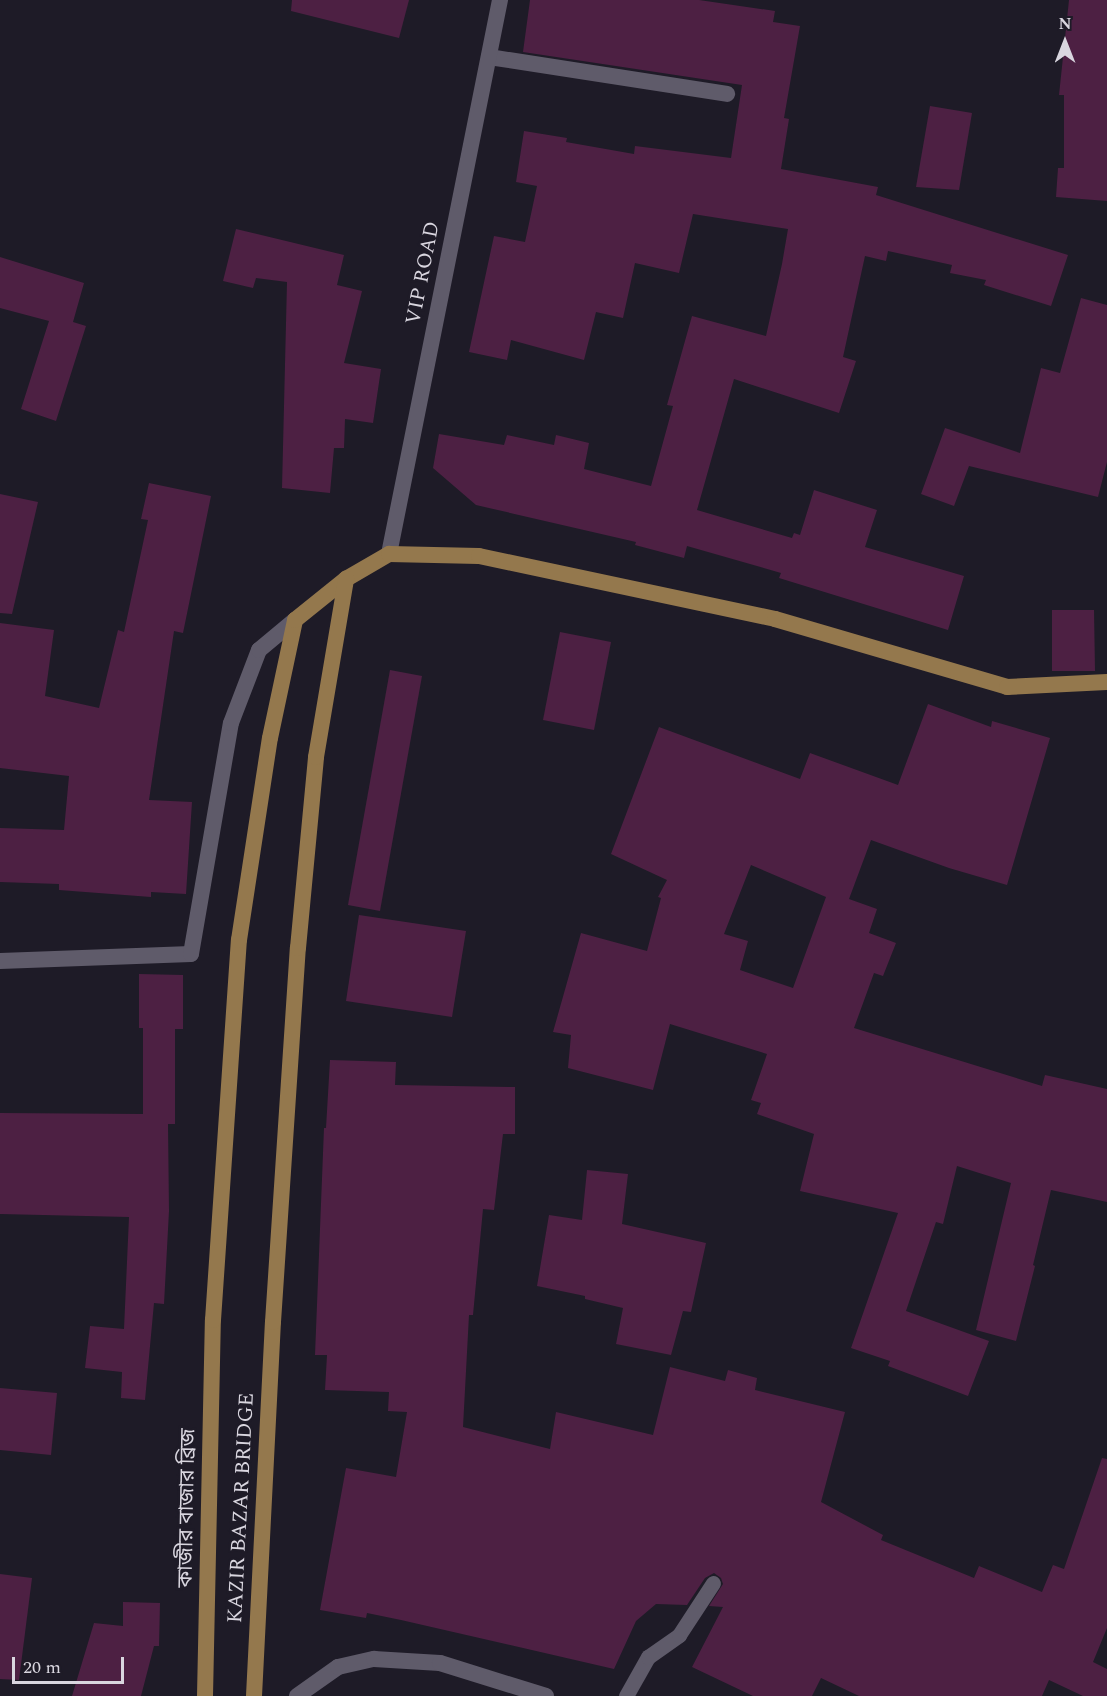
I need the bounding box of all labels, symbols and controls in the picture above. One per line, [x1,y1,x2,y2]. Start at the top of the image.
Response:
north arrow [1035,12,1095,72]
text: N [1058,12,1072,36]
street label: VIP ROAD [401,219,445,327]
street label: KAZIR BAZAR BRIDGE [222,1392,260,1624]
street label: কাজীর বাজার ব্রিজ [173,1428,201,1588]
scale bar [15,1645,128,1683]
text: 20 m [23,1654,61,1681]

